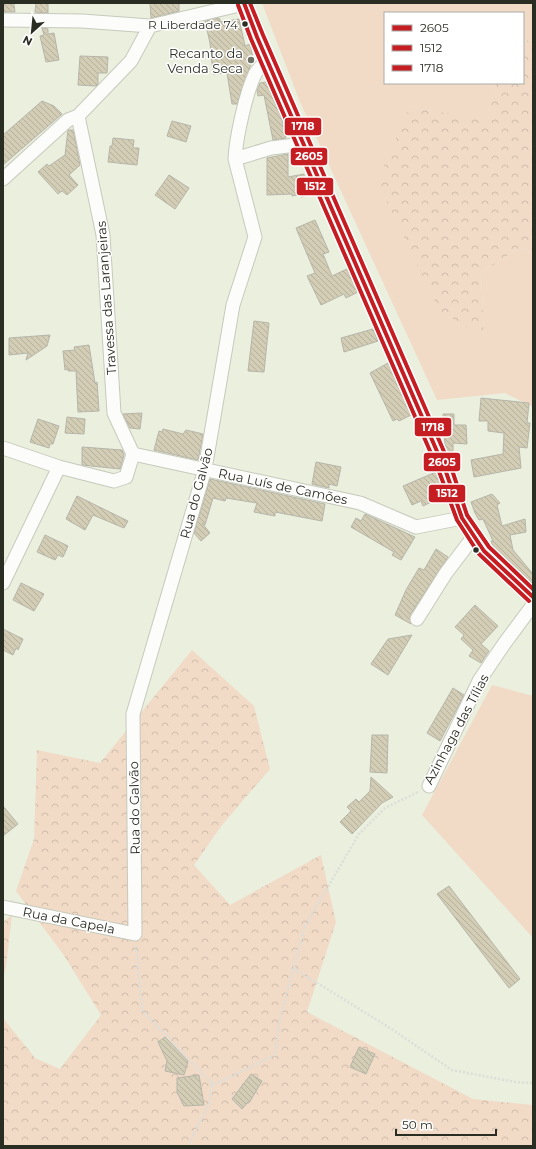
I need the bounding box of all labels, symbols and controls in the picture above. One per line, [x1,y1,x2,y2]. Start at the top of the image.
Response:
north arrow [12,12,52,52]
legend [384,12,524,84]
place label: R Liberdade 74 [148,17,238,32]
marker: R Liberdade 74 [240,19,250,29]
text: 2605 [420,20,449,35]
text: N [20,33,35,49]
text: 1512 [420,40,442,55]
place label: Recanto da Venda Seca [167,45,243,76]
marker: Recanto da Venda Seca [246,55,256,65]
text: 1718 [420,60,444,75]
line badge: 1718 [284,117,322,136]
text: 1718 [292,119,314,133]
line badge: 2605 [290,147,328,166]
text: 2605 [295,149,323,163]
line badge: 1512 [296,177,334,196]
text: 1512 [304,179,326,193]
street label: Travessa das Laranjeiras [93,220,119,376]
line badge: 1718 [414,417,452,437]
text: 1718 [422,420,444,434]
street label: Rua do Galvão [176,446,216,540]
line badge: 2605 [423,452,461,472]
text: 2605 [428,455,456,469]
street label: Rua Luís de Camões [217,464,349,508]
line badge: 1512 [428,484,466,503]
text: 1512 [436,486,458,500]
unlabelled marker [471,545,481,555]
street label: Azinhaga das Tílias [420,671,492,787]
street label: Rua do Galvão [125,761,143,855]
street label: Rua da Capela [21,903,117,937]
scale bar [396,1111,496,1137]
text: 50 m [402,1117,433,1132]

